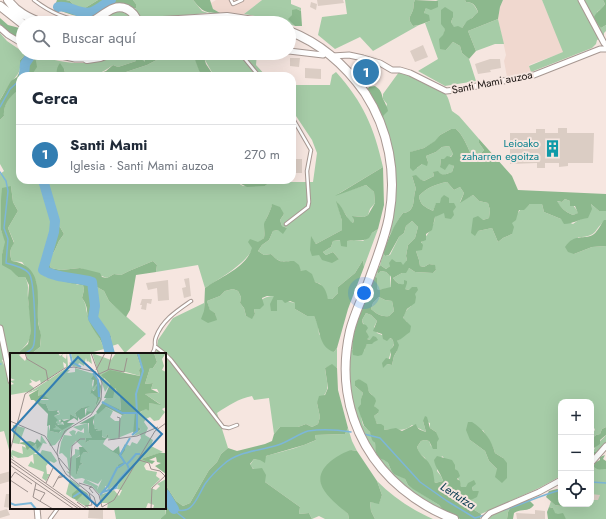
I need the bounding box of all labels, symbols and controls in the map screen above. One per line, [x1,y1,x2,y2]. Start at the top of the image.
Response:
search box [16,16,296,60]
icon: search [30,27,52,49]
text: Buscar aquí [62,27,136,49]
pin: 1 [353,57,379,87]
street label: Santi Mami auzoa [450,66,534,98]
text: Cerca [32,86,78,110]
text: Santi Mami [70,134,147,156]
place label: Leioako zaharren egoitza [462,135,539,164]
building icon: Leioako zaharren egoitza [542,139,562,159]
text: 1 [42,145,48,164]
text: 270 m [244,145,280,164]
text: Iglesia · Santi Mami auzoa [70,156,214,175]
your location [354,283,374,303]
inset map [10,353,166,509]
map controls [558,399,594,507]
button: + [558,399,594,435]
button: − [558,435,594,471]
button: locate [558,471,594,507]
water label: Lertutza [437,478,480,514]

